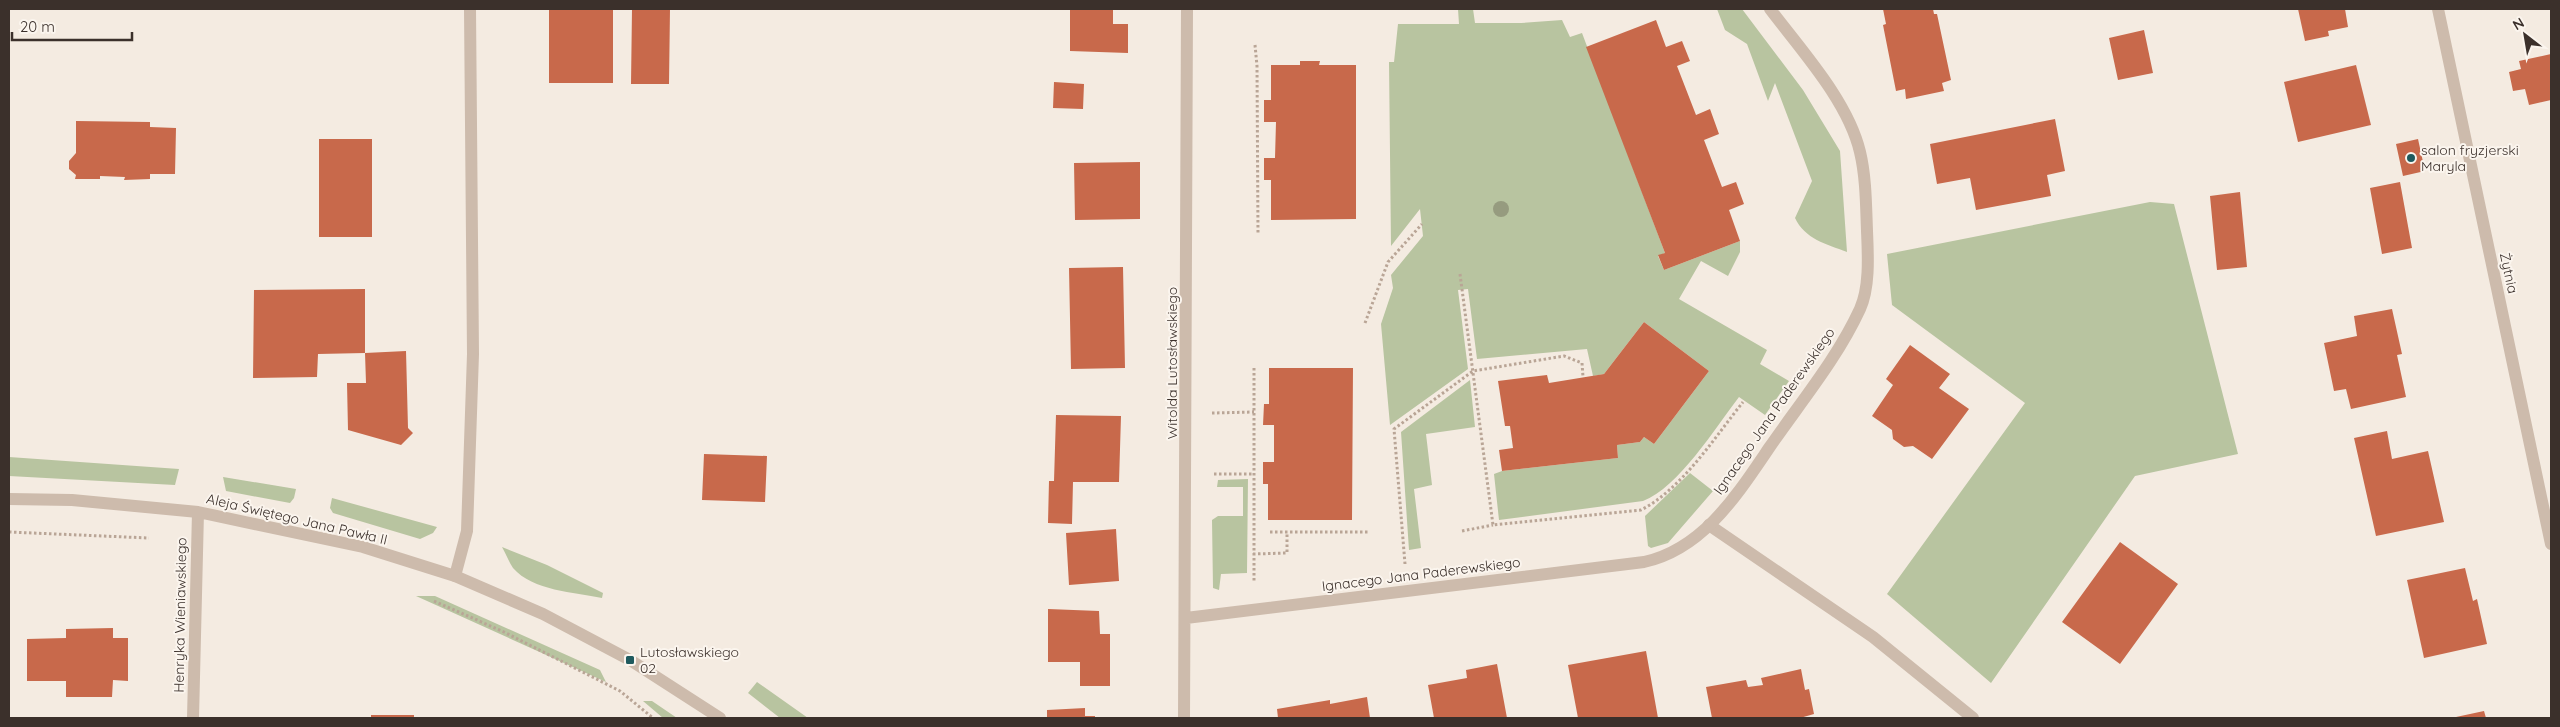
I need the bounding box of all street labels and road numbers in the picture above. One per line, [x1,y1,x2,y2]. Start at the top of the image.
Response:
street label: Żytnia [2496,251,2522,295]
street label: Witolda Lutosławskiego [1163,287,1181,439]
street label: Ignacego Jana Paderewskiego [1709,324,1839,498]
street label: Aleja Świętego Jana Pawła II [205,489,389,549]
street label: Henryka Wieniawskiego [170,537,190,693]
street label: Ignacego Jana Paderewskiego [1321,553,1521,595]

